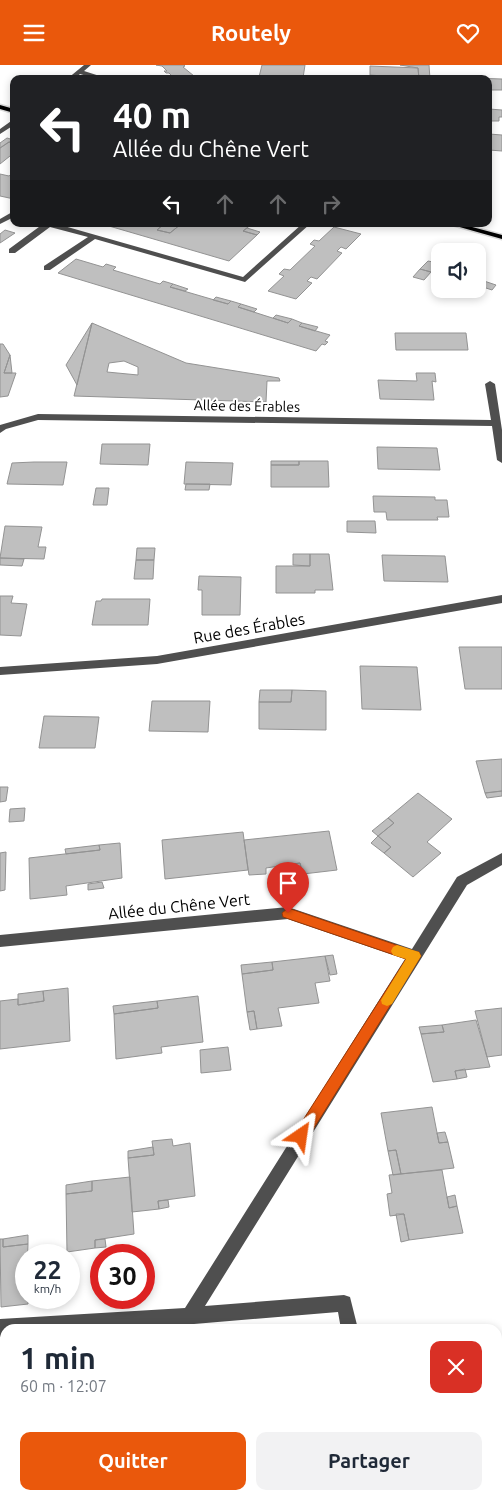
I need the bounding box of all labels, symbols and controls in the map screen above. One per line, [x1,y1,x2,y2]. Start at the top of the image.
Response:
icon: menu [20,19,48,47]
icon: heart [454,19,482,47]
text: Routely [211,20,291,45]
icon: left [30,95,95,160]
text: 40 m [113,95,191,135]
text: Allée du Chêne Vert [113,136,309,161]
icon: left [158,190,186,218]
icon: ahead [211,190,239,218]
icon: ahead [264,190,292,218]
icon: right [317,190,345,218]
map controls [431,243,486,298]
button: sound [431,243,486,298]
street label: Allée des Érables [194,396,300,415]
street label: Rue des Érables [191,607,306,647]
pin [267,862,309,913]
icon: arrive [274,869,302,897]
street label: Allée du Chêne Vert [107,890,251,922]
position arrow [274,1109,326,1161]
speed limit sign: 30 [90,1244,155,1309]
text: 22 [33,1256,62,1284]
text: km/h [34,1282,61,1295]
text: 1 min [20,1341,96,1375]
button: close [430,1341,482,1393]
text: 60 m · 12:07 [20,1377,107,1395]
button: Quitter [20,1432,246,1490]
button: Partager [256,1432,482,1490]

